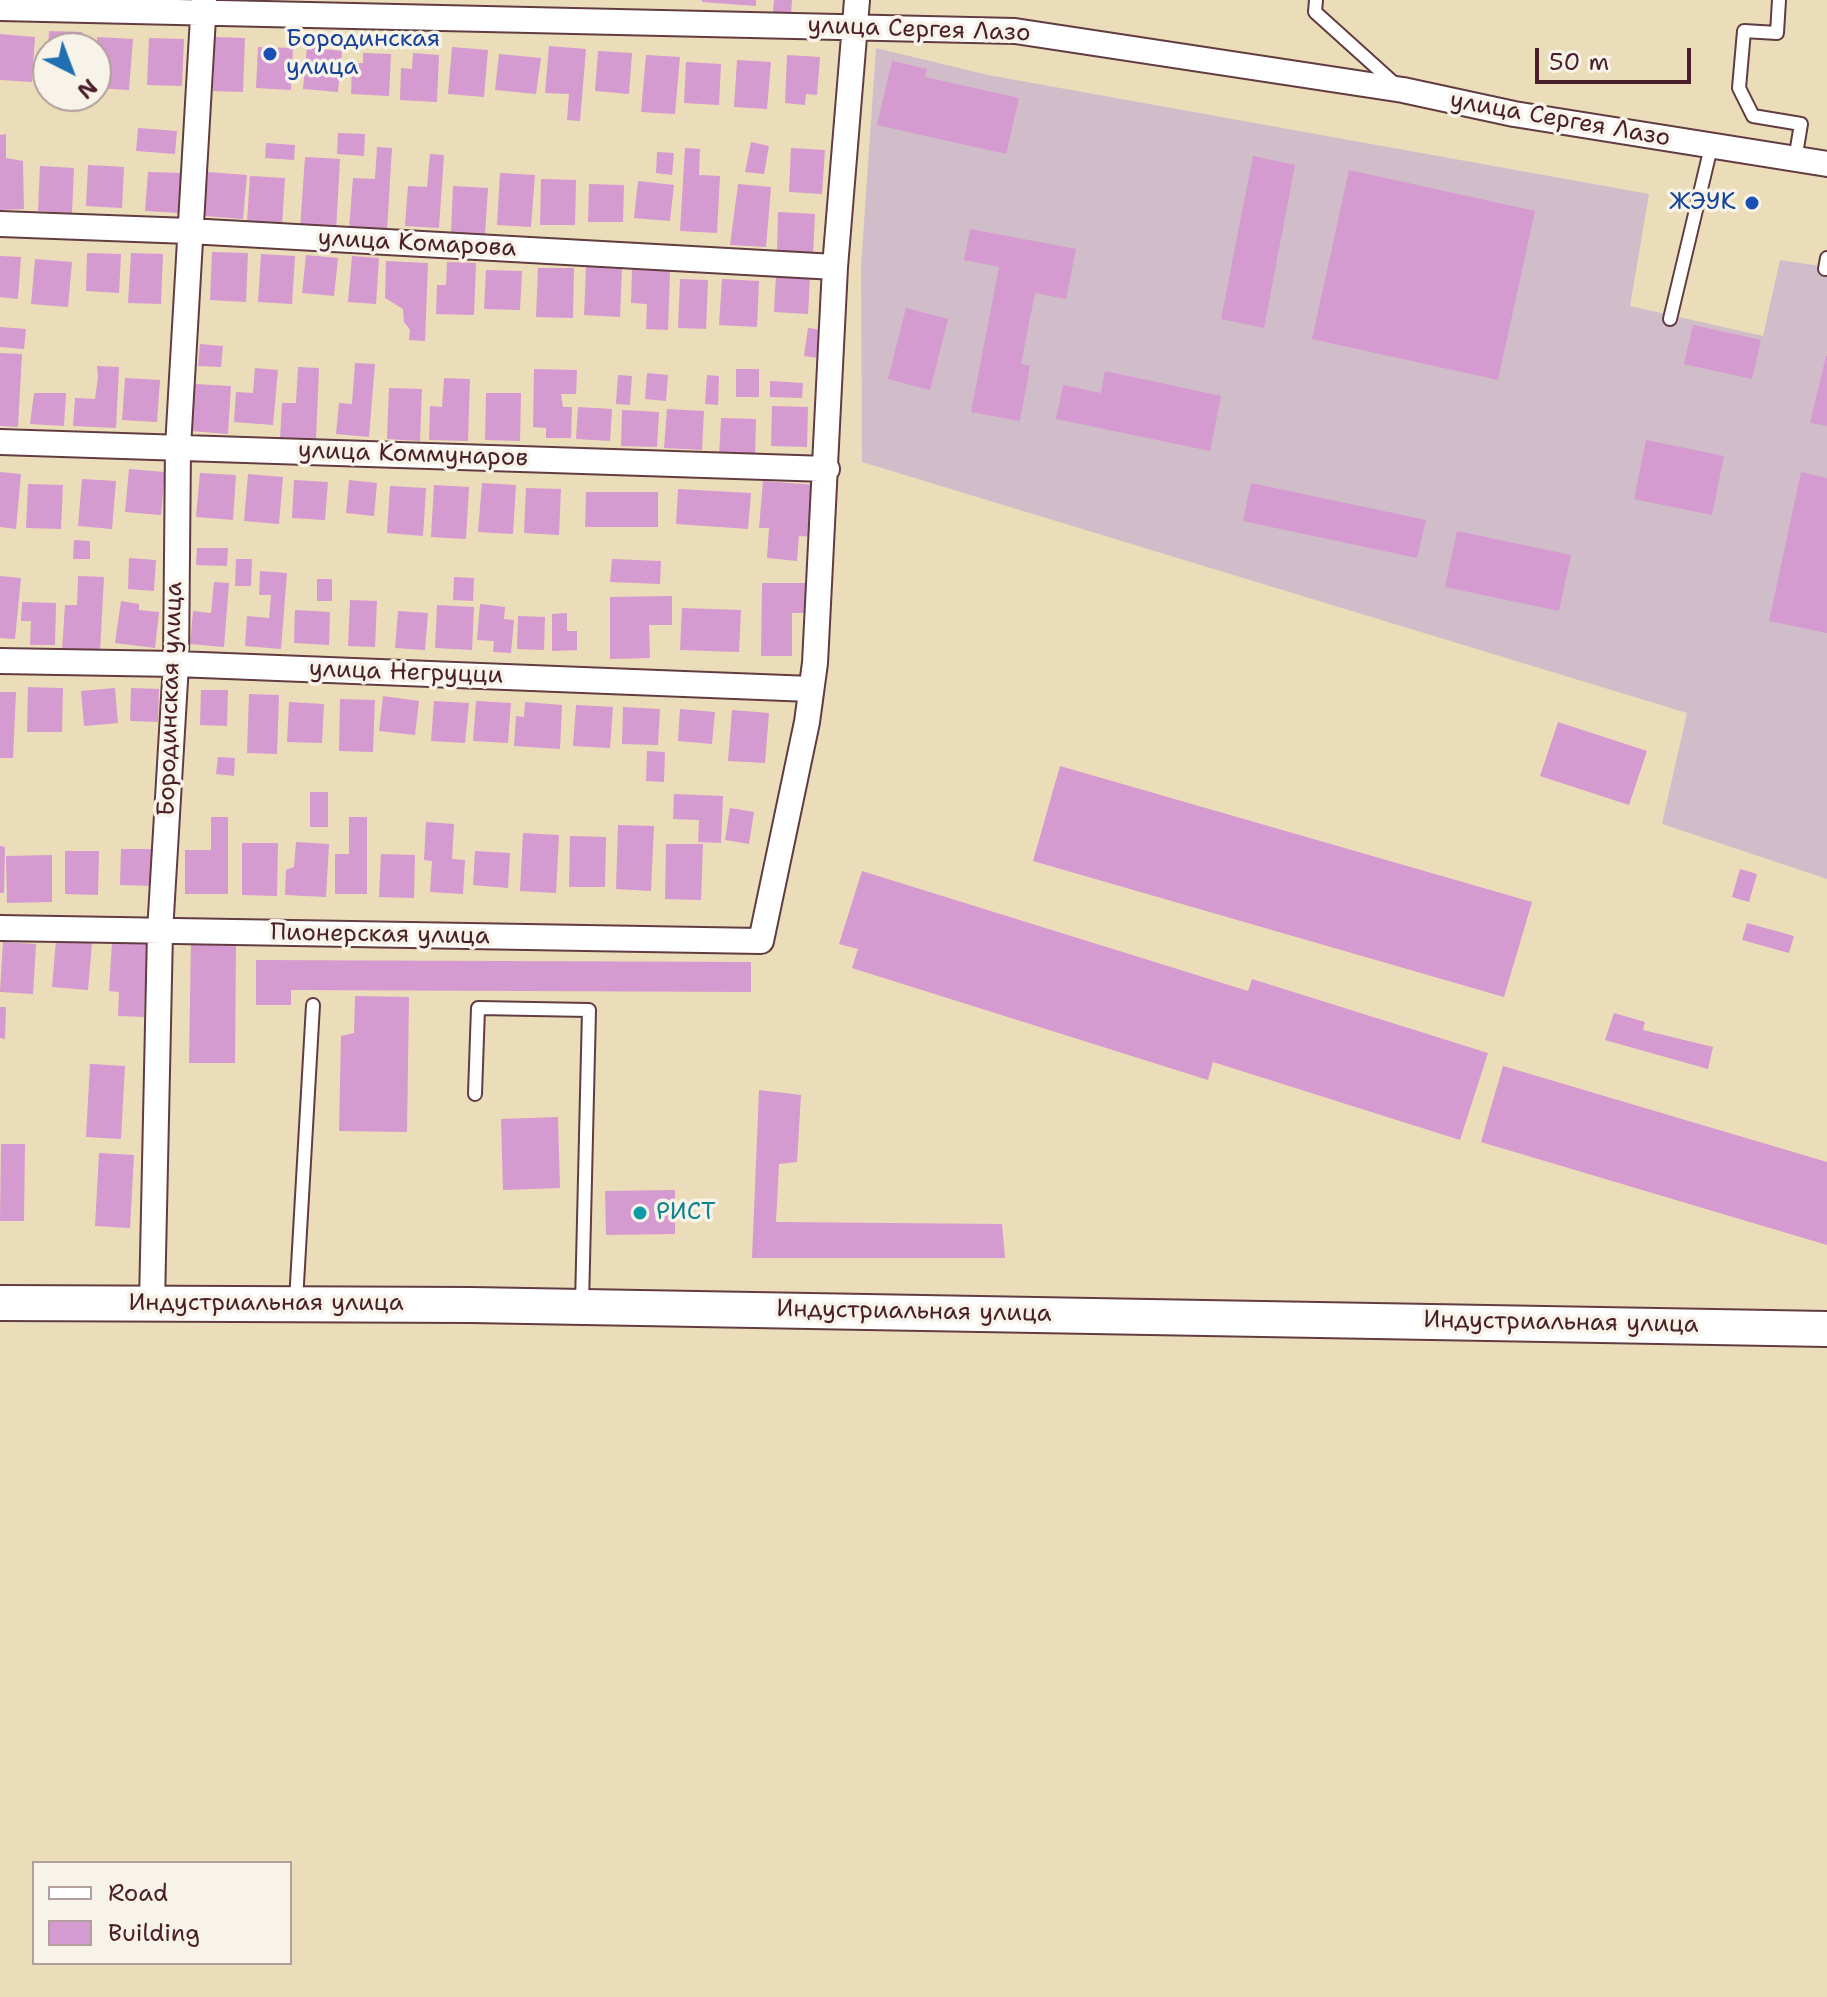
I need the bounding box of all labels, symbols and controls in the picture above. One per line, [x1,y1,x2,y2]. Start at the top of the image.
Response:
street label: улица Сергея Лазо [807,12,1031,48]
place label: Бородинская улица [286,26,440,82]
north arrow [32,32,112,112]
scale bar [1539,32,1695,82]
marker: Бородинская улица [261,45,279,63]
text: 50 m [1549,46,1609,78]
text: N [71,72,103,105]
street label: улица Сергея Лазо [1448,86,1672,154]
place label: ЖЭУК [1669,189,1736,217]
marker: ЖЭУК [1743,194,1761,212]
street label: улица Комарова [317,224,517,264]
street label: улица Коммунаров [297,437,529,473]
street label: Бородинская улица [153,581,189,817]
street label: улица Негруцци [308,655,504,691]
street label: Пионерская улица [270,919,490,951]
place label: РИСТ [656,1199,716,1227]
marker: РИСТ [631,1204,649,1222]
street label: Индустриальная улица [128,1290,404,1318]
street label: Индустриальная улица [776,1295,1052,1329]
street label: Индустриальная улица [1423,1306,1699,1340]
legend [32,1861,292,1965]
text: Road [108,1877,168,1909]
text: Building [108,1917,200,1949]

